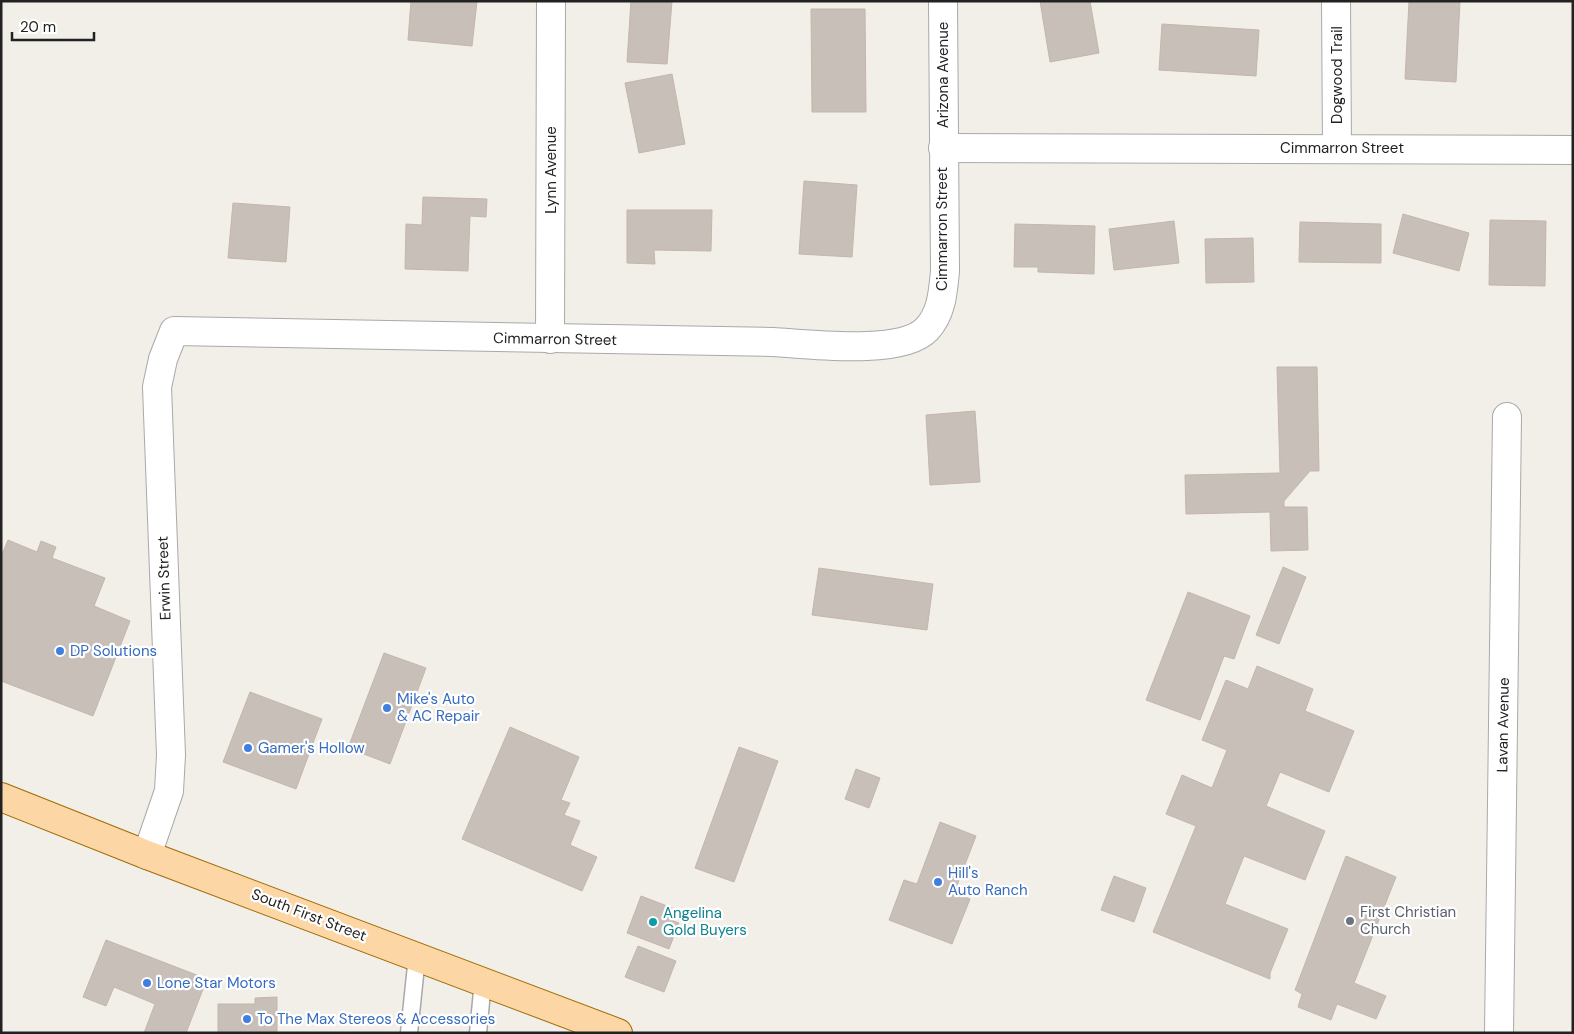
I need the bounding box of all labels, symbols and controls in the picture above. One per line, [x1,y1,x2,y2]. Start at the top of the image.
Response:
scale bar [12,10,95,42]
text: 20 m [20,17,56,37]
street label: Arizona Avenue [933,22,953,128]
street label: Dogwood Trail [1327,26,1347,124]
street label: Lynn Avenue [541,126,561,214]
street label: Cimmarron Street [1280,138,1404,158]
street label: Cimmarron Street [932,167,952,291]
street label: Cimmarron Street [493,328,617,350]
street label: Erwin Street [153,535,175,620]
place label: DP Solutions [70,641,157,661]
marker: DP Solutions [54,645,66,657]
street label: Lavan Avenue [1492,677,1514,773]
place label: Mike's Auto & AC Repair [397,689,480,726]
marker: Mike's Auto & AC Repair [381,702,393,714]
place label: Gamer's Hollow [258,738,365,758]
marker: Gamer's Hollow [242,742,254,754]
place label: Hill's Auto Ranch [948,863,1028,900]
marker: Hill's Auto Ranch [932,876,944,888]
street label: South First Street [249,884,369,946]
place label: First Christian Church [1360,902,1456,939]
place label: Angelina Gold Buyers [663,903,747,940]
marker: First Christian Church [1344,915,1356,927]
marker: Angelina Gold Buyers [647,916,659,928]
place label: Lone Star Motors [157,973,276,993]
marker: Lone Star Motors [141,977,153,989]
place label: To The Max Stereos & Accessories [257,1009,495,1029]
marker: To The Max Stereos & Accessories [241,1013,253,1025]

